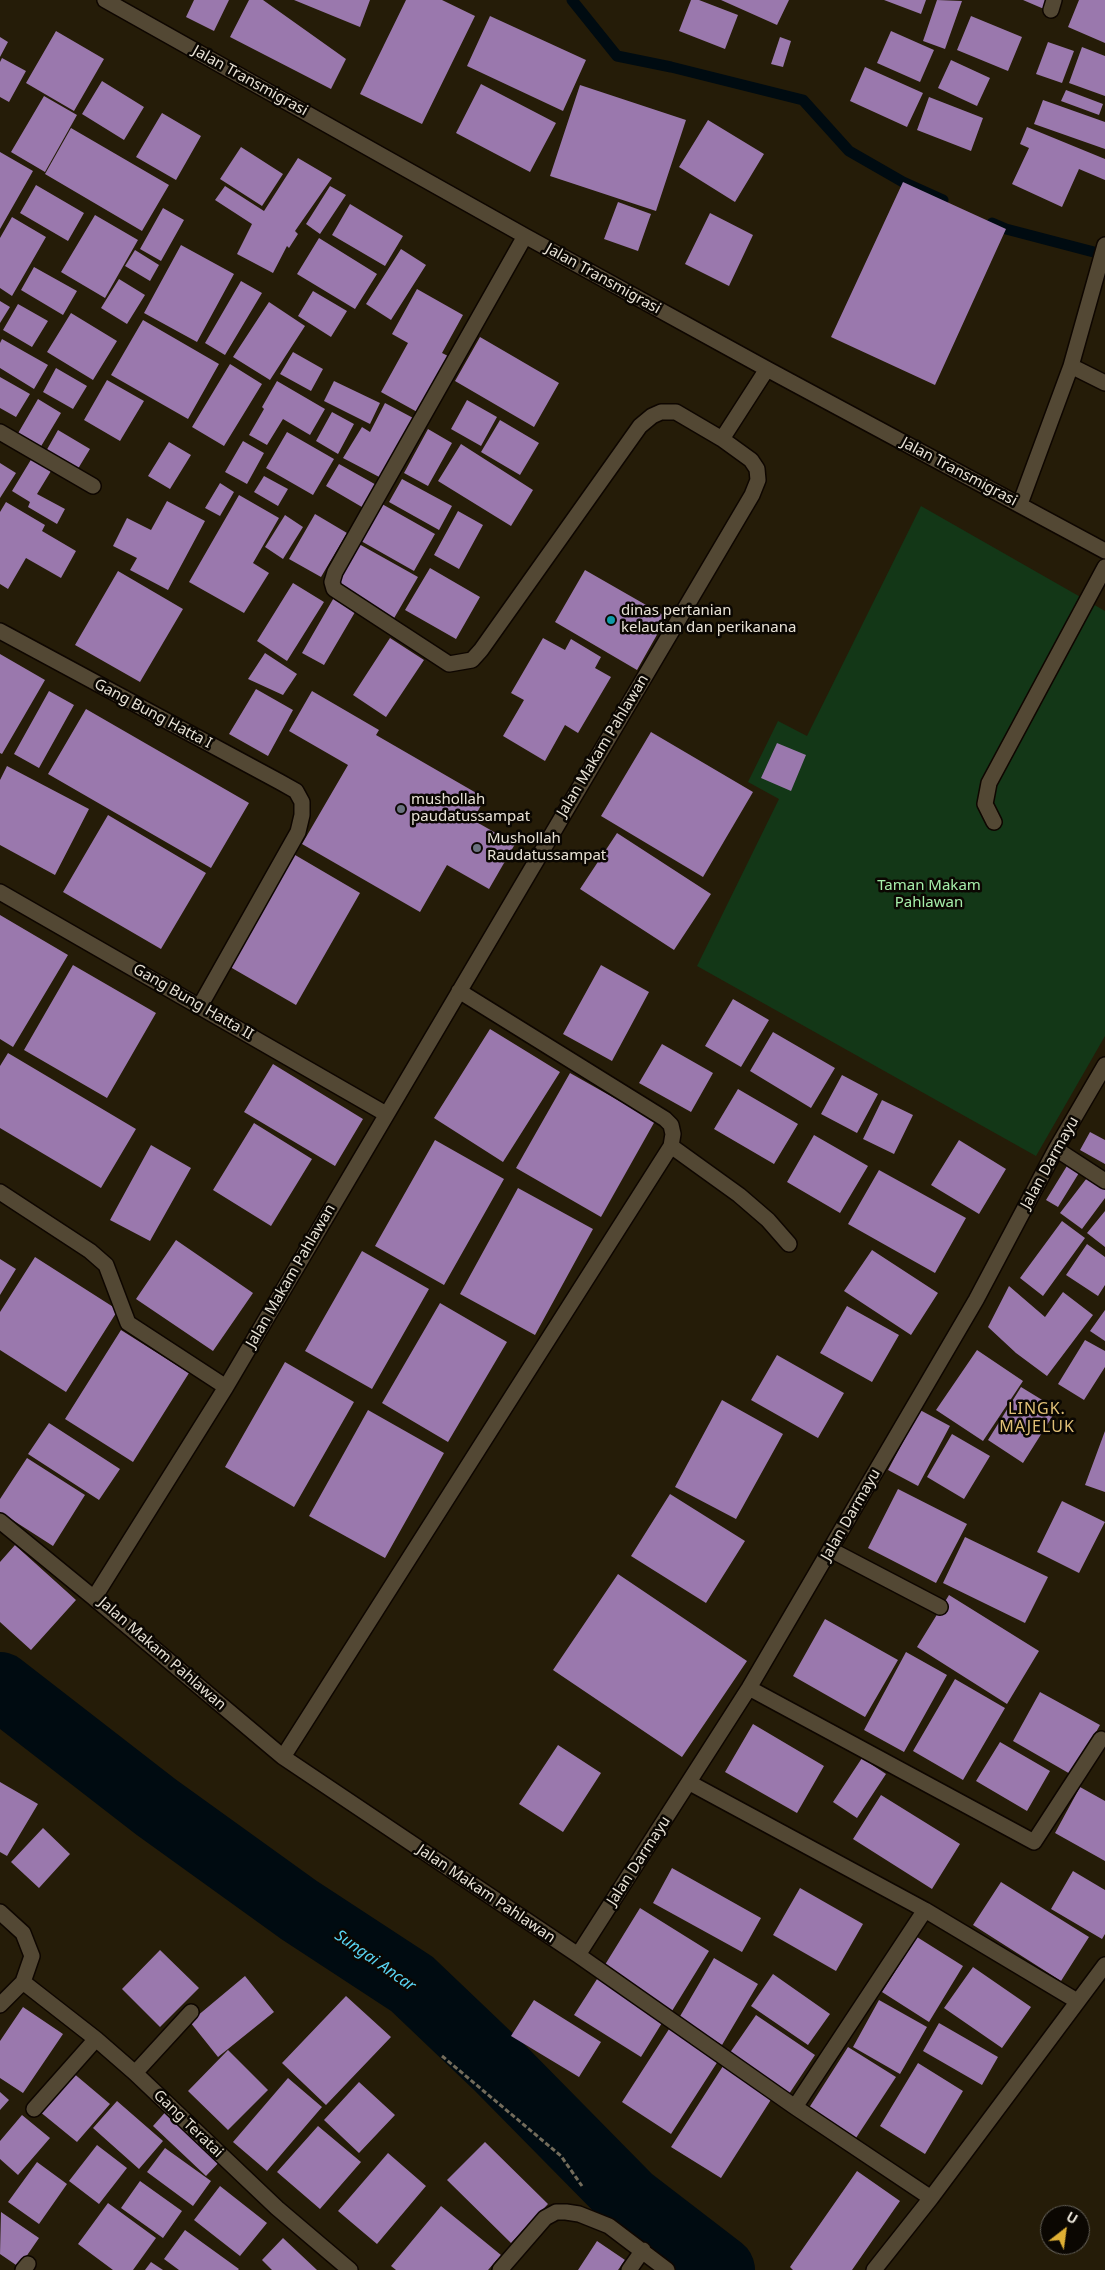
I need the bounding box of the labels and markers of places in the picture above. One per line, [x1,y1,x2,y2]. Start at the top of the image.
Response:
place label: dinas pertanian kelautan dan perikanana [621,602,796,637]
marker: dinas pertanian kelautan dan perikanana [605,614,617,626]
place label: mushollah paudatussampat [411,791,530,826]
marker: mushollah paudatussampat [395,803,407,815]
place label: Mushollah Raudatussampat [487,830,606,865]
marker: Mushollah Raudatussampat [471,842,483,854]

